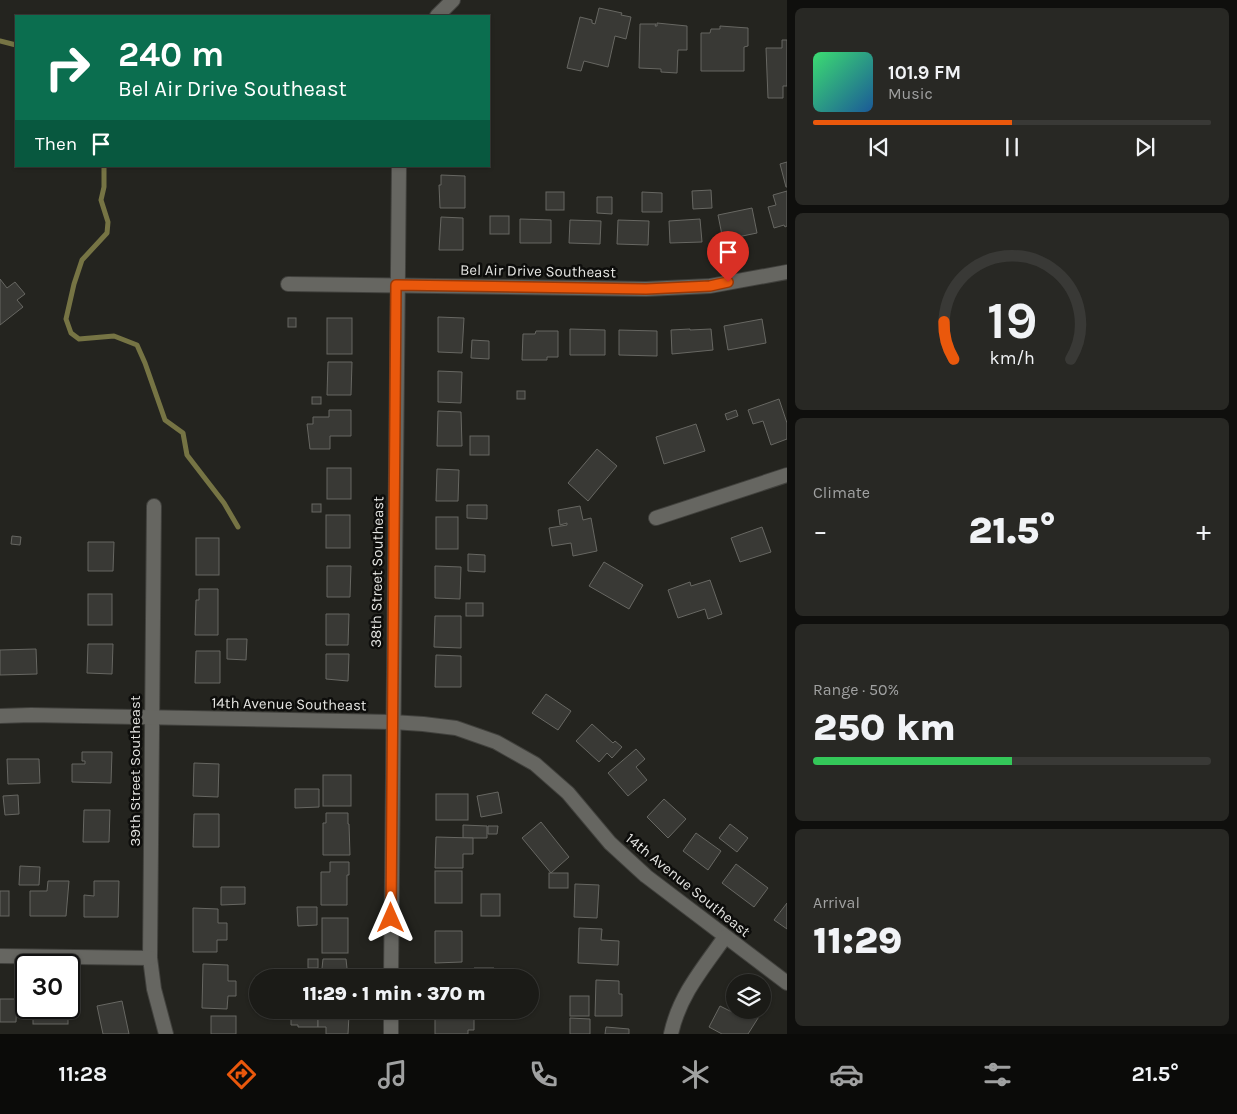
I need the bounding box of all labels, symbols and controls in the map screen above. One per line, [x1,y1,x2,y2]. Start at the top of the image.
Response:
text: 240 m [118,34,224,75]
icon: right [35,35,100,100]
text: 101.9 FM [888,62,961,84]
text: Bel Air Drive Southeast [118,76,347,102]
text: Music [888,84,933,103]
icon: arrive [87,130,115,158]
text: Then [35,133,77,155]
icon: previous [865,133,893,161]
icon: pause [998,133,1026,161]
icon: next [1131,133,1159,161]
pin [707,231,749,282]
icon: arrive [714,238,742,266]
street label: Bel Air Drive Southeast [460,261,616,281]
text: 19 [987,290,1037,351]
text: km/h [989,348,1035,369]
text: Climate [813,483,870,502]
street label: 38th Street Southeast [367,496,387,648]
text: 21.5° [968,508,1056,553]
text: − [813,514,828,547]
text: + [1196,514,1211,547]
text: Range · 50% [813,680,899,699]
street label: 14th Avenue Southeast [211,694,367,714]
street label: 39th Street Southeast [126,695,144,847]
text: 250 km [813,705,956,750]
street label: 14th Avenue Southeast [622,829,754,941]
position arrow [364,891,416,943]
text: Arrival [813,893,860,912]
text: 11:29 [813,918,902,963]
speed limit sign: 30 [15,954,80,1019]
map controls [726,974,771,1019]
button: layers [726,974,771,1019]
text: 11:29 · 1 min · 370 m [302,983,486,1005]
icon: directions [224,1057,259,1092]
icon: music [375,1057,410,1092]
icon: phone [526,1057,561,1092]
icon: climate [678,1057,713,1092]
icon: car [829,1057,864,1092]
icon: filters [980,1057,1015,1092]
text: 11:28 [58,1061,107,1087]
text: 21.5° [1132,1061,1179,1087]

